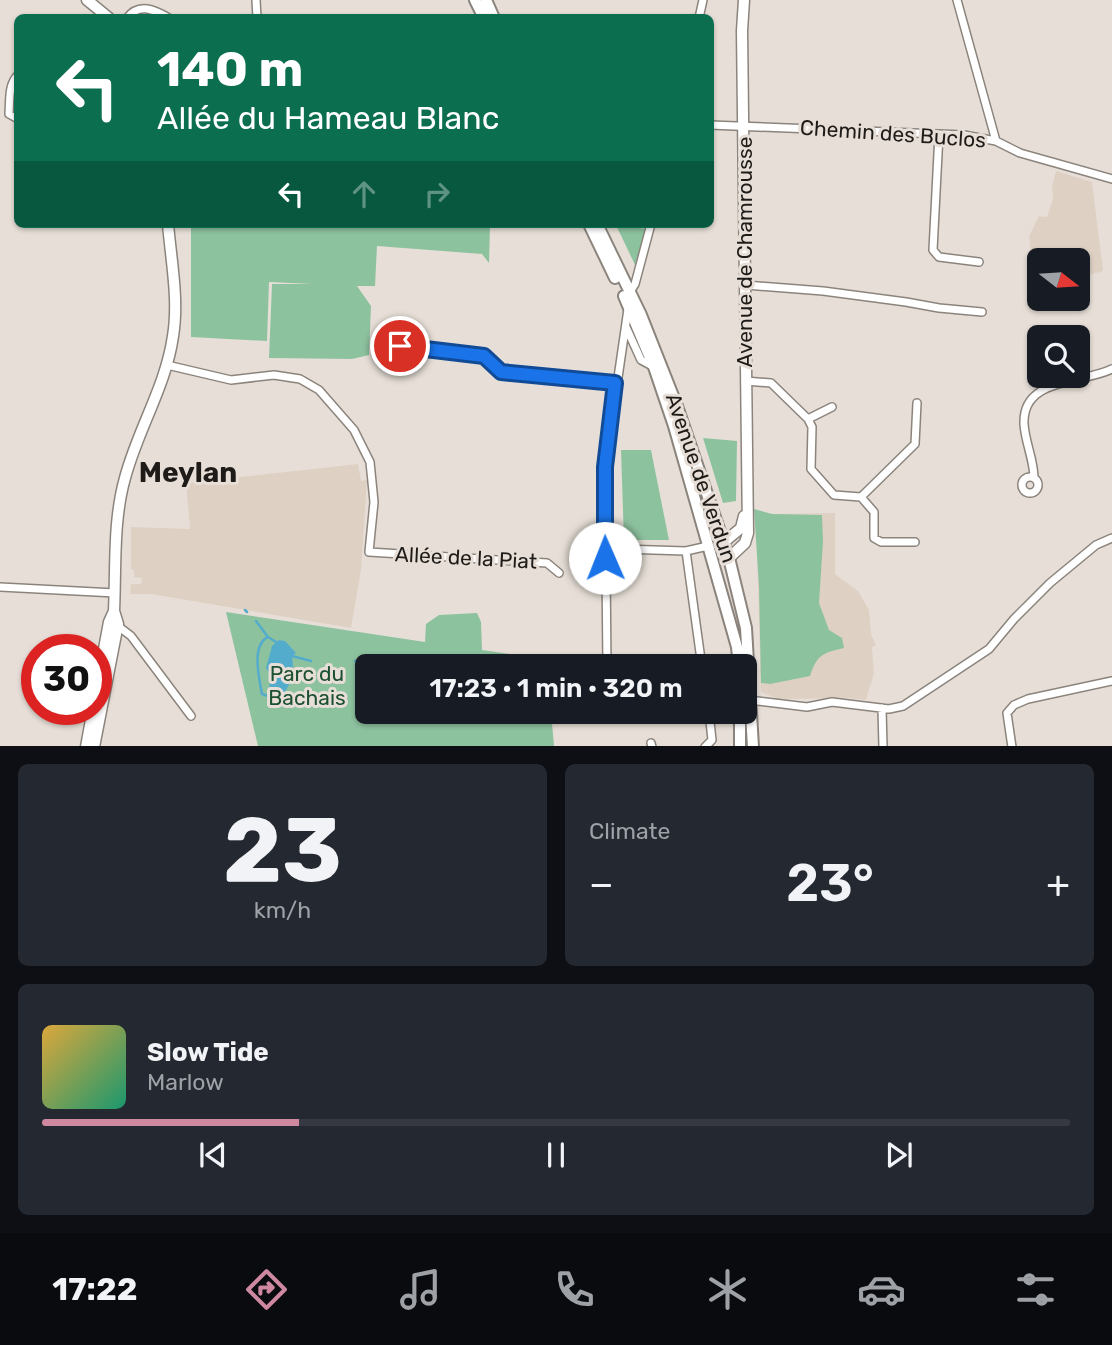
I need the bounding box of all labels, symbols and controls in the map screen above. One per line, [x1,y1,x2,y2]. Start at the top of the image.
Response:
text: 140 m [157,40,303,98]
icon: left [42,42,133,133]
text: Allée du Hameau Blanc [157,99,499,137]
street label: Chemin des Buclos [799,115,987,152]
street label: Avenue de Chamrousse [732,137,757,367]
icon: left [272,175,310,213]
icon: ahead [345,175,383,213]
icon: right [418,175,456,213]
north arrow [1027,248,1090,312]
map controls [1027,248,1090,388]
pin [370,316,430,376]
button: search [1027,325,1090,388]
icon: arrive [381,327,419,365]
street label: Avenue de Verdun [661,390,742,566]
district label: Meylan [139,456,237,489]
position arrow [568,521,642,595]
street label: Allée de la Piat [394,541,538,574]
speed limit sign: 30 [21,634,112,725]
park label: Parc du Bachais [268,661,346,710]
text: 17:23 · 1 min · 320 m [429,673,683,704]
text: 23 [223,796,342,904]
text: Climate [589,817,670,845]
text: 23° [786,852,874,914]
text: − [589,861,614,907]
text: + [1046,861,1070,907]
text: km/h [254,896,311,924]
text: Slow Tide [147,1037,269,1068]
text: Marlow [147,1068,224,1096]
icon: previous [194,1136,232,1174]
icon: pause [537,1136,575,1174]
icon: next [880,1136,918,1174]
icon: directions [242,1265,291,1314]
icon: music [396,1265,445,1314]
icon: phone [550,1265,599,1314]
icon: climate [703,1265,752,1314]
icon: car [857,1265,906,1314]
icon: filters [1011,1265,1060,1314]
text: 17:22 [52,1270,138,1308]

